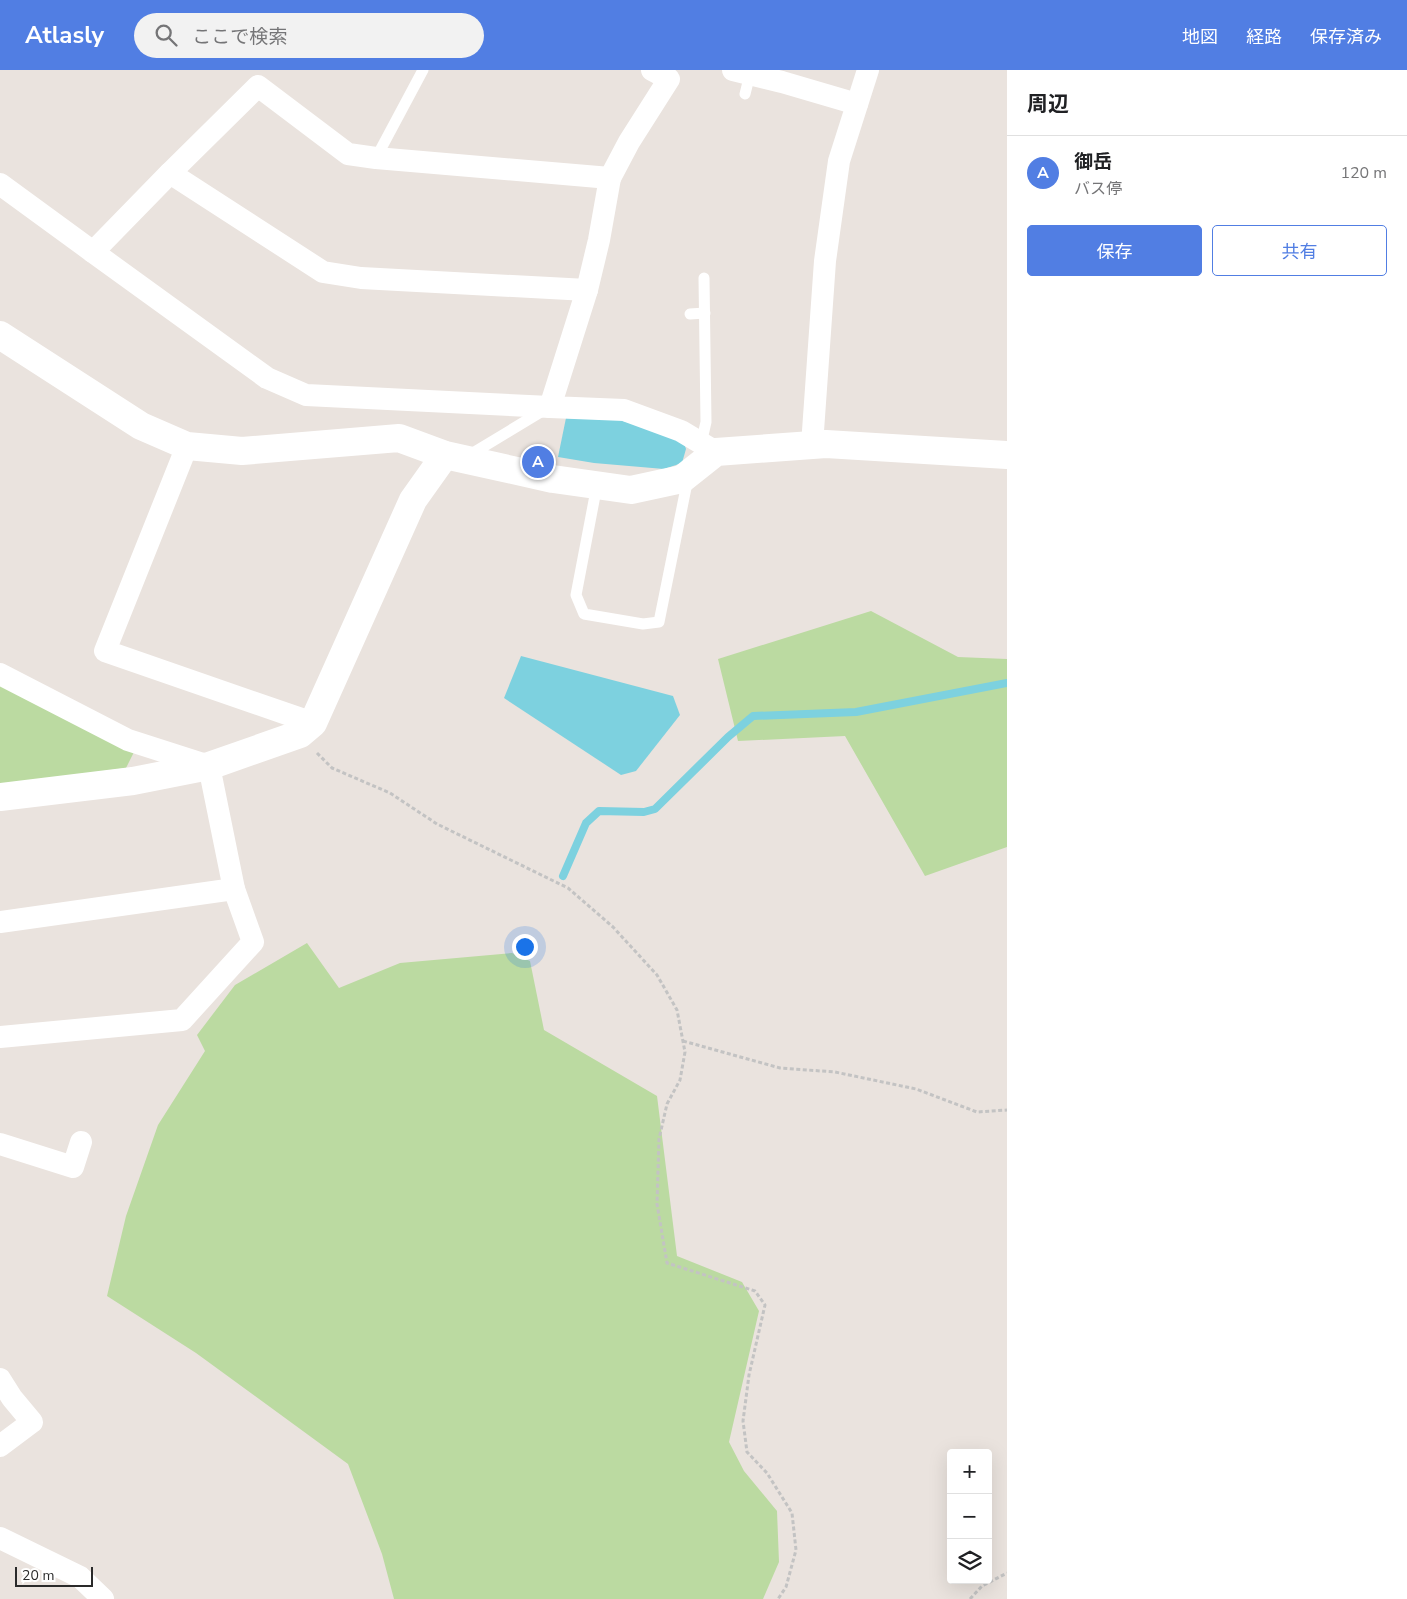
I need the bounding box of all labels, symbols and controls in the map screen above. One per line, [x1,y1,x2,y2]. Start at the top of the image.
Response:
search box [134,13,484,58]
text: Atlasly [25,19,104,51]
icon: search [152,21,180,49]
text: ここで検索 [192,24,287,50]
text: 地図 [1182,25,1218,49]
text: 経路 [1246,25,1282,49]
text: 保存済み [1310,25,1382,49]
text: 周辺 [1027,90,1069,118]
text: 御岳 [1074,149,1112,175]
text: A [1037,162,1049,184]
text: 120 m [1340,162,1387,184]
text: バス停 [1074,178,1122,200]
button: 保存 [1027,225,1202,276]
button: 共有 [1212,225,1387,276]
pin: A [522,443,554,481]
your location [512,934,538,960]
map controls [947,1449,992,1584]
button: + [947,1449,992,1494]
button: − [947,1494,992,1539]
button: layers [947,1539,992,1584]
scale bar [15,1564,92,1587]
text: 20 m [22,1566,54,1585]

